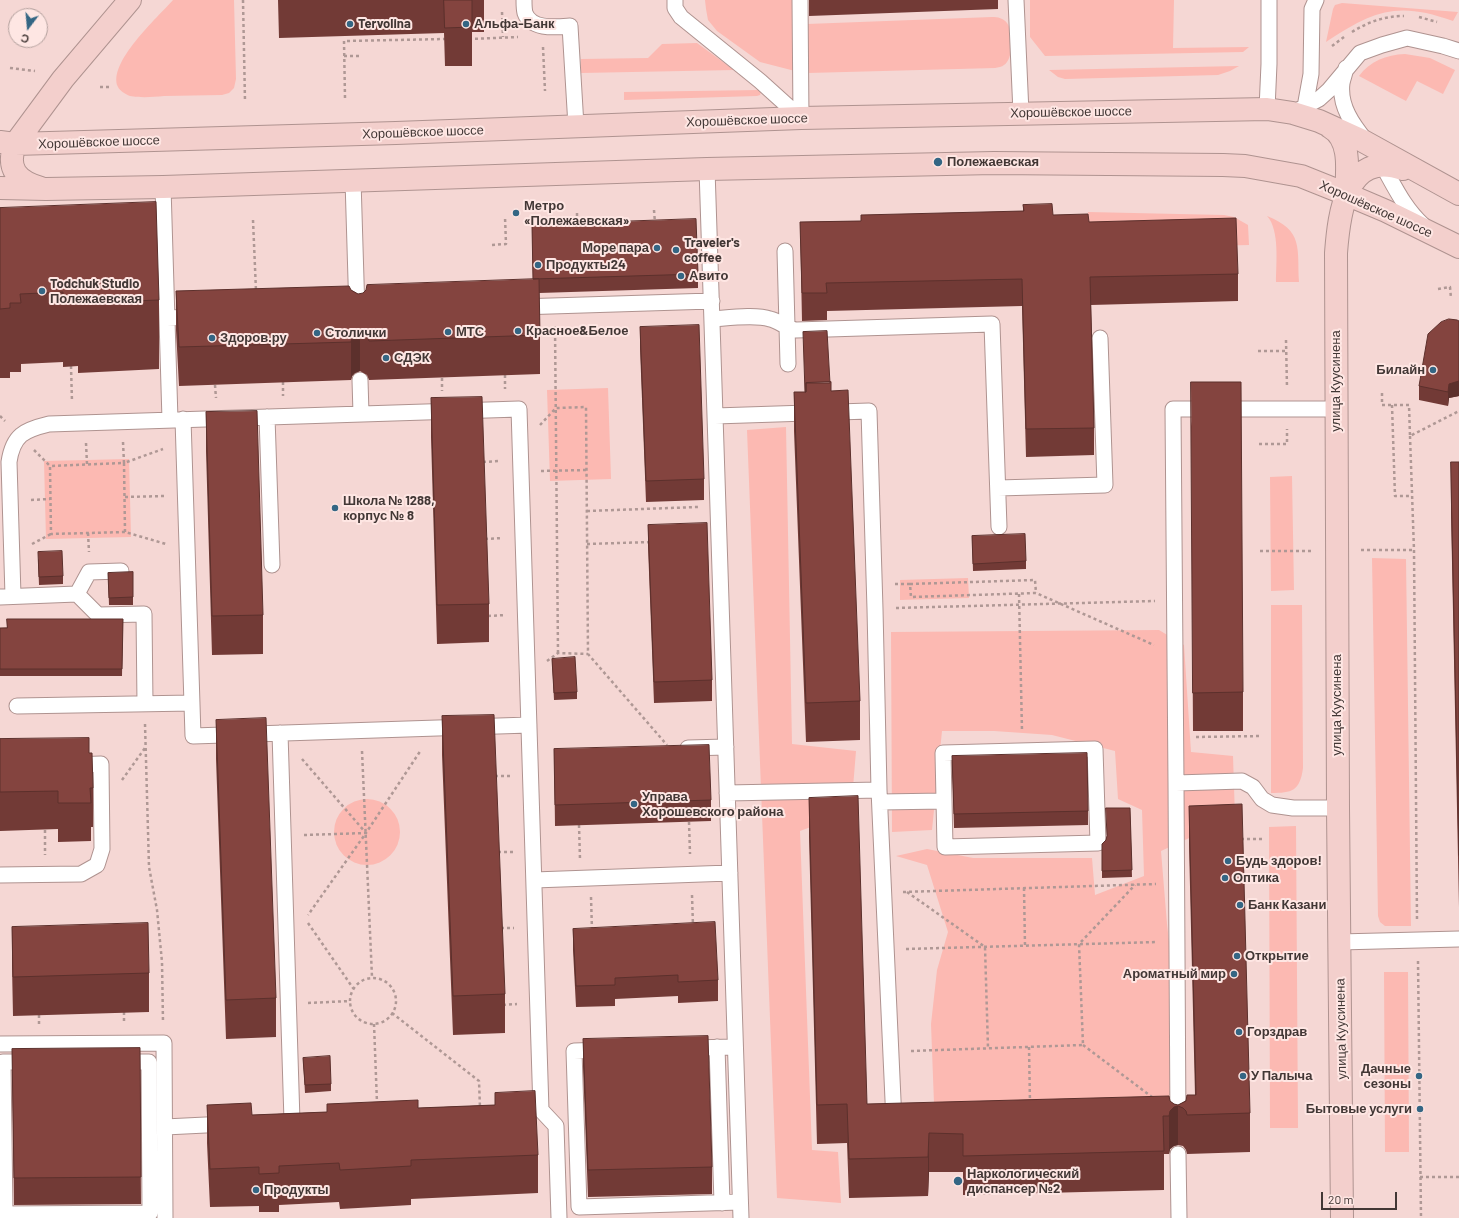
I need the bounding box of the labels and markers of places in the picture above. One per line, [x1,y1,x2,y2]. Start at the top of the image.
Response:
place label: Tervolina [358,16,411,32]
place label: Альфа-Банк [474,16,554,32]
marker: Tervolina [345,19,355,29]
marker: Альфа-Банк [461,19,471,29]
place label: Полежаевская [947,154,1039,170]
marker: Полежаевская [932,156,944,168]
place label: Метро «Полежаевская» [524,198,629,229]
marker: Метро «Полежаевская» [511,208,521,218]
place label: Traveler's coffee [684,235,740,266]
place label: Море пара [582,240,649,256]
marker: Море пара [652,243,662,253]
marker: Traveler's coffee [671,245,681,255]
place label: Продукты24 [546,257,626,273]
marker: Продукты24 [533,260,543,270]
place label: Авито [689,268,729,284]
marker: Авито [676,271,686,281]
place label: Todchuk Studio Полежаевская [50,276,142,307]
marker: Todchuk Studio Полежаевская [37,286,47,296]
place label: Красное&Белое [526,323,628,339]
place label: МТС [456,324,484,340]
place label: Столички [325,325,386,341]
marker: Красное&Белое [513,326,523,336]
marker: МТС [443,327,453,337]
marker: Столички [312,328,322,338]
place label: Здоров.ру [220,330,287,346]
marker: Здоров.ру [207,333,217,343]
place label: СДЭК [394,350,430,366]
marker: СДЭК [381,353,391,363]
place label: Билайн [1376,362,1425,378]
marker: Билайн [1428,365,1438,375]
place label: Школа № 1288, корпус № 8 [343,493,435,524]
marker: Школа № 1288, корпус № 8 [330,503,340,513]
place label: Управа Хорошевского района [642,789,784,820]
marker: Управа Хорошевского района [629,799,639,809]
place label: Будь здоров! [1236,853,1322,869]
marker: Будь здоров! [1223,856,1233,866]
place label: Оптика [1233,870,1279,886]
marker: Оптика [1220,873,1230,883]
place label: Банк Казани [1248,897,1326,913]
marker: Банк Казани [1235,900,1245,910]
place label: Открытие [1245,948,1309,964]
marker: Открытие [1232,951,1242,961]
place label: Ароматный мир [1123,966,1226,982]
marker: Ароматный мир [1229,969,1239,979]
place label: Горздрав [1247,1024,1307,1040]
marker: Горздрав [1234,1027,1244,1037]
place label: Дачные сезоны [1361,1061,1411,1092]
place label: У Палыча [1251,1068,1312,1084]
marker: У Палыча [1238,1071,1248,1081]
marker: Дачные сезоны [1414,1071,1424,1081]
place label: Бытовые услуги [1306,1101,1412,1117]
marker: Бытовые услуги [1415,1104,1425,1114]
place label: Наркологический диспансер №2 [967,1166,1079,1197]
marker: Наркологический диспансер №2 [952,1175,964,1187]
place label: Продукты [264,1182,329,1198]
marker: Продукты [251,1185,261,1195]

